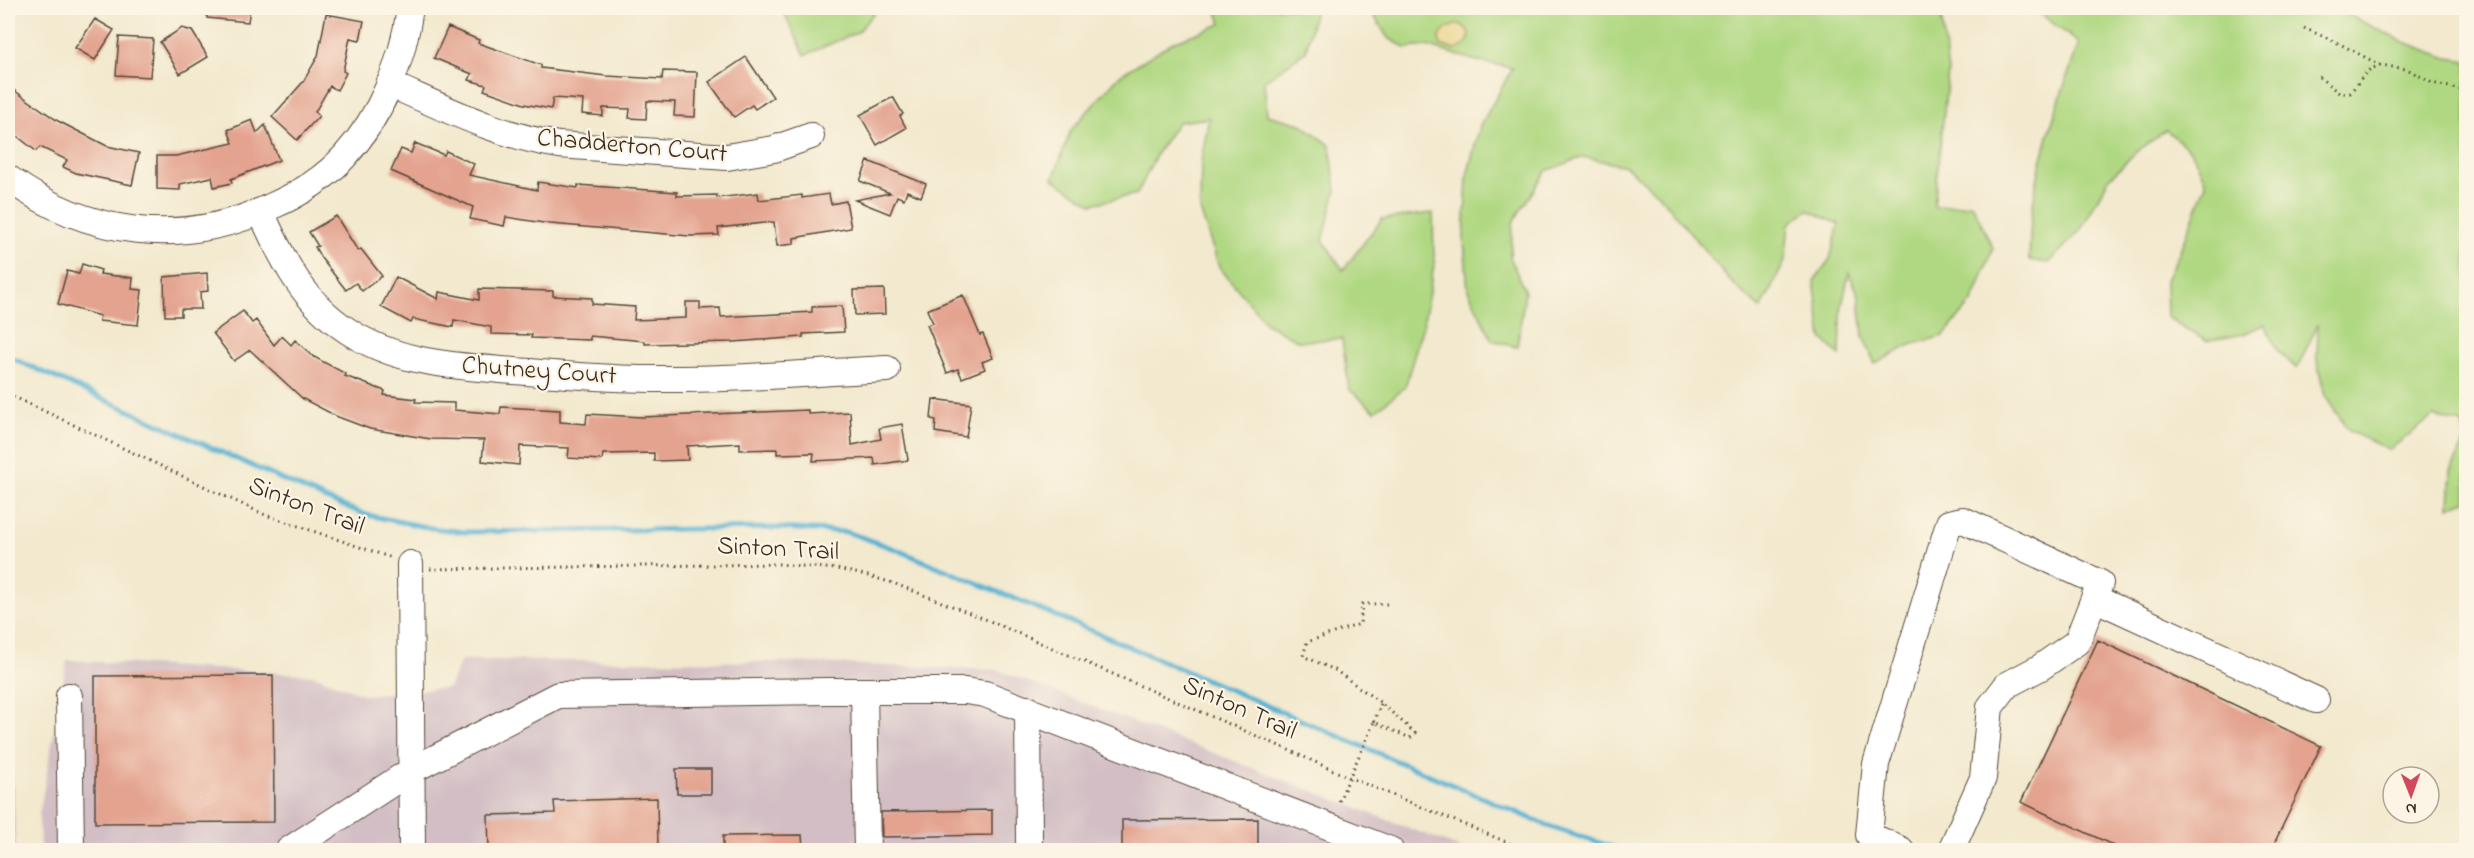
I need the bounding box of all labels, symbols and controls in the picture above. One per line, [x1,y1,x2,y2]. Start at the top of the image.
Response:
street label: Chadderton Court [535,120,729,174]
street label: Chutney Court [460,348,618,396]
street label: Sinton Trail [242,467,370,547]
street label: Sinton Trail [716,528,840,572]
street label: Sinton Trail [1176,667,1302,751]
north arrow [2381,765,2441,825]
text: N [2405,796,2417,820]

